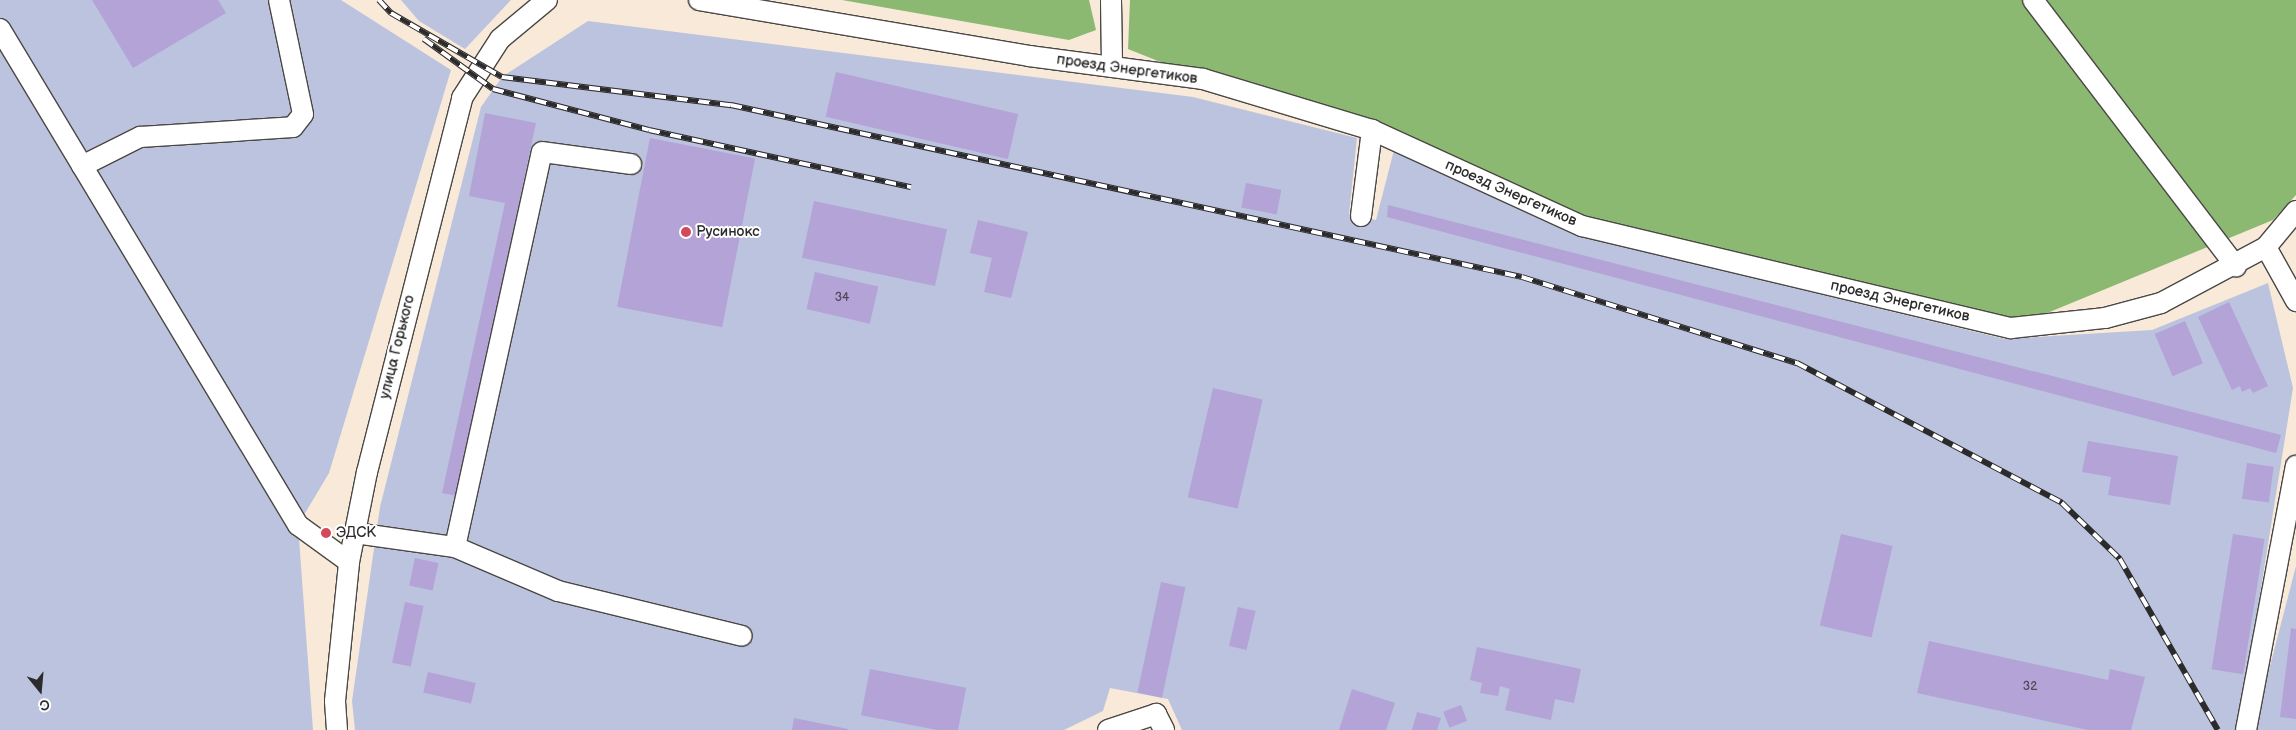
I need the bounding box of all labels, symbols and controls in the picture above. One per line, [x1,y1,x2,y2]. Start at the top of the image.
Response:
street label: проезд Энергетиков [1055,50,1199,88]
street label: проезд Энергетиков [1442,156,1580,230]
place label: Русинокс [696,223,760,241]
marker: Русинокс [680,226,692,238]
street label: проезд Энергетиков [1829,276,1971,326]
house number: 34 [835,291,849,305]
street label: улица Горького [375,293,419,401]
place label: ЭДСК [336,524,376,542]
marker: ЭДСК [320,527,332,539]
north arrow [15,665,65,715]
house number: 32 [2023,680,2037,694]
text: С [37,695,52,714]

